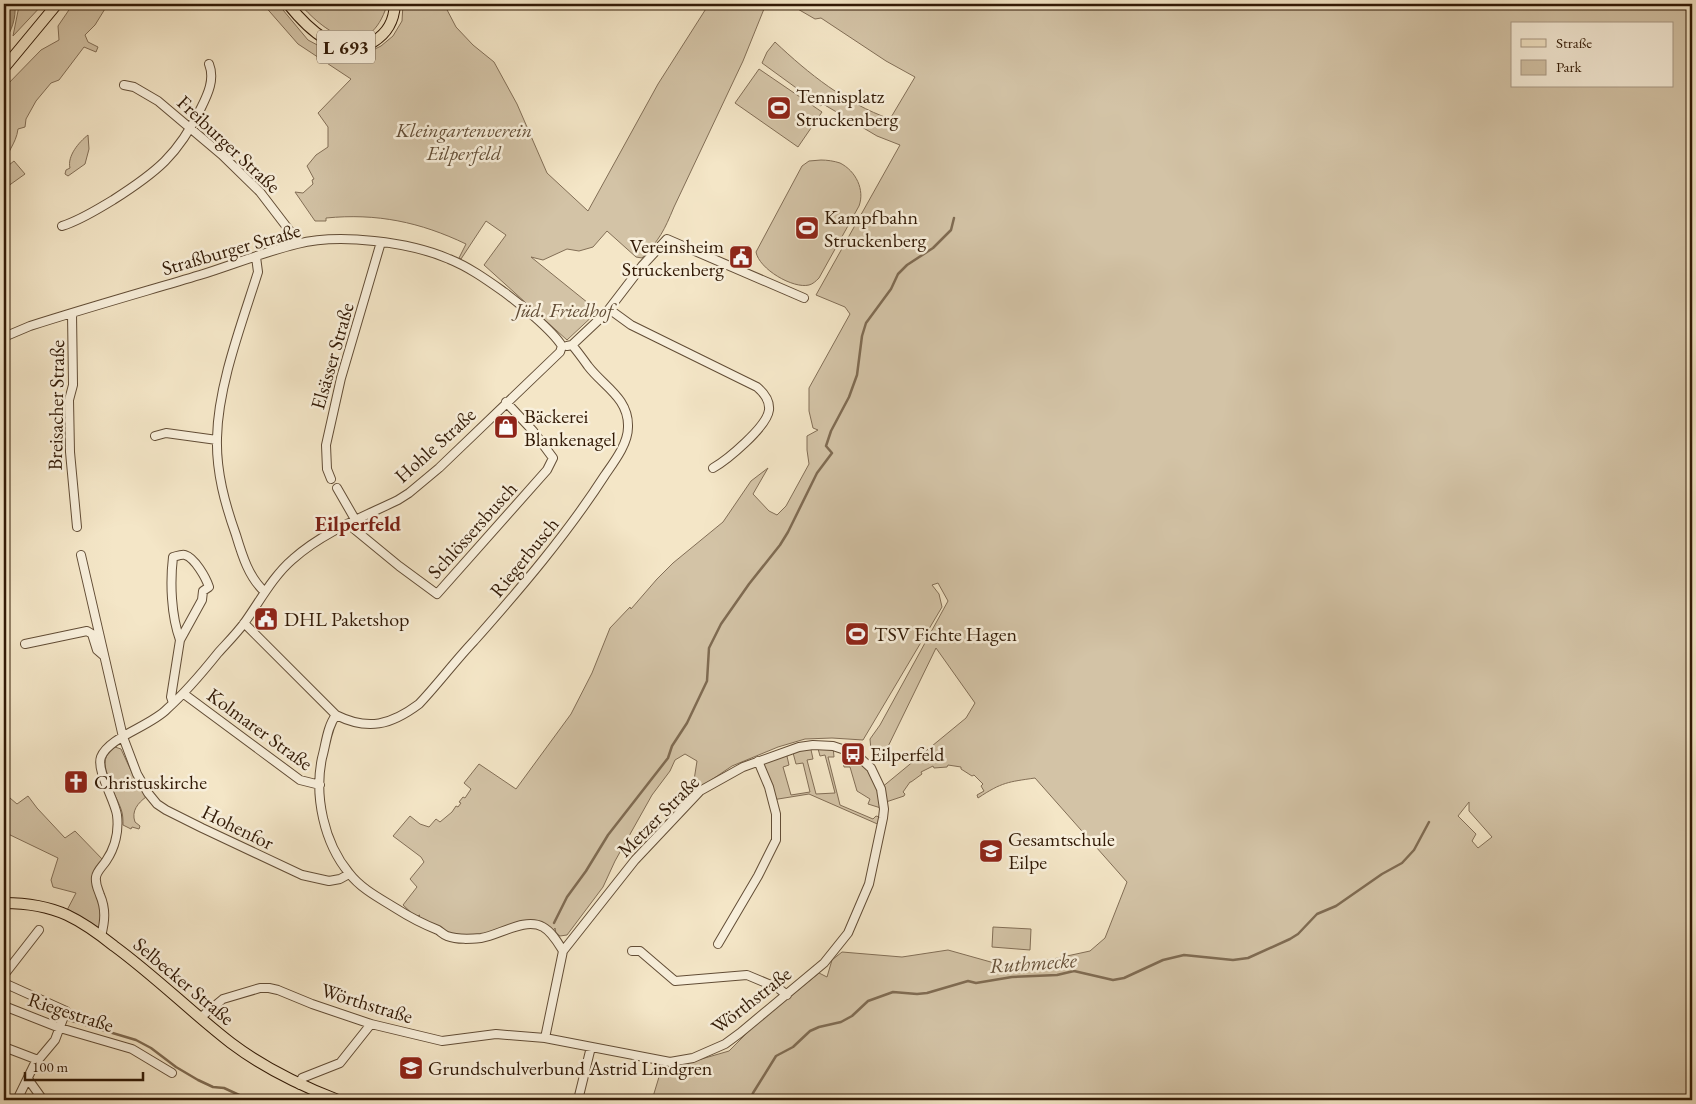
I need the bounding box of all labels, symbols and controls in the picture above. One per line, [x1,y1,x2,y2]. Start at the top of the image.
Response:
legend [1511,22,1674,88]
road number: L 693 [317,31,375,64]
text: Straße [1556,33,1592,52]
text: Park [1556,57,1583,76]
place label: Tennisplatz Struckenberg [796,83,898,132]
street label: Freiburger Straße [172,89,286,199]
sports icon: Tennisplatz Struckenberg [766,95,792,121]
park label: Kleingartenverein Eilperfeld [395,117,532,166]
place label: Kampfbahn Struckenberg [824,204,926,253]
sports icon: Kampfbahn Struckenberg [794,215,820,241]
street label: Straßburger Straße [159,217,304,281]
place label: Vereinsheim Struckenberg [622,233,724,282]
public building icon: Vereinsheim Struckenberg [728,244,754,270]
park label: Jüd. Friedhof [511,297,618,323]
street label: Elsässer Straße [304,299,360,412]
street label: Breisacher Straße [42,339,70,471]
street label: Hohle Straße [389,401,481,488]
place label: Bäckerei Blankenagel [524,403,616,452]
shop icon: Bäckerei Blankenagel [493,414,519,440]
street label: Schlössersbusch [422,476,522,584]
district label: Eilperfeld [315,510,402,537]
street label: Riegerbusch [484,512,564,602]
public building icon: DHL Paketshop [253,606,279,632]
place label: DHL Paketshop [284,606,409,632]
sports icon: TSV Fichte Hagen [844,621,870,647]
place label: TSV Fichte Hagen [874,621,1017,647]
street label: Kolmarer Straße [202,682,318,776]
bus stop icon: Eilperfeld [840,741,866,767]
place label: Eilperfeld [870,741,945,767]
church icon: Christuskirche [63,769,89,795]
place label: Christuskirche [94,769,207,795]
street label: Metzer Straße [611,769,705,863]
street label: Hohenfor [198,798,279,856]
place label: Gesamtschule Eilpe [1008,826,1115,875]
school or university icon: Gesamtschule Eilpe [978,838,1004,864]
street label: Selbecker Straße [128,931,240,1031]
water label: Ruthmecke [988,946,1078,979]
street label: Wörthstraße [706,960,796,1039]
street label: Wörthstraße [318,977,416,1029]
street label: Riegestraße [25,986,117,1038]
scale bar [25,1049,142,1081]
school or university icon: Grundschulverbund Astrid Lindgren [398,1055,424,1081]
place label: Grundschulverbund Astrid Lindgren [428,1055,713,1081]
text: 100 m [32,1057,69,1076]

